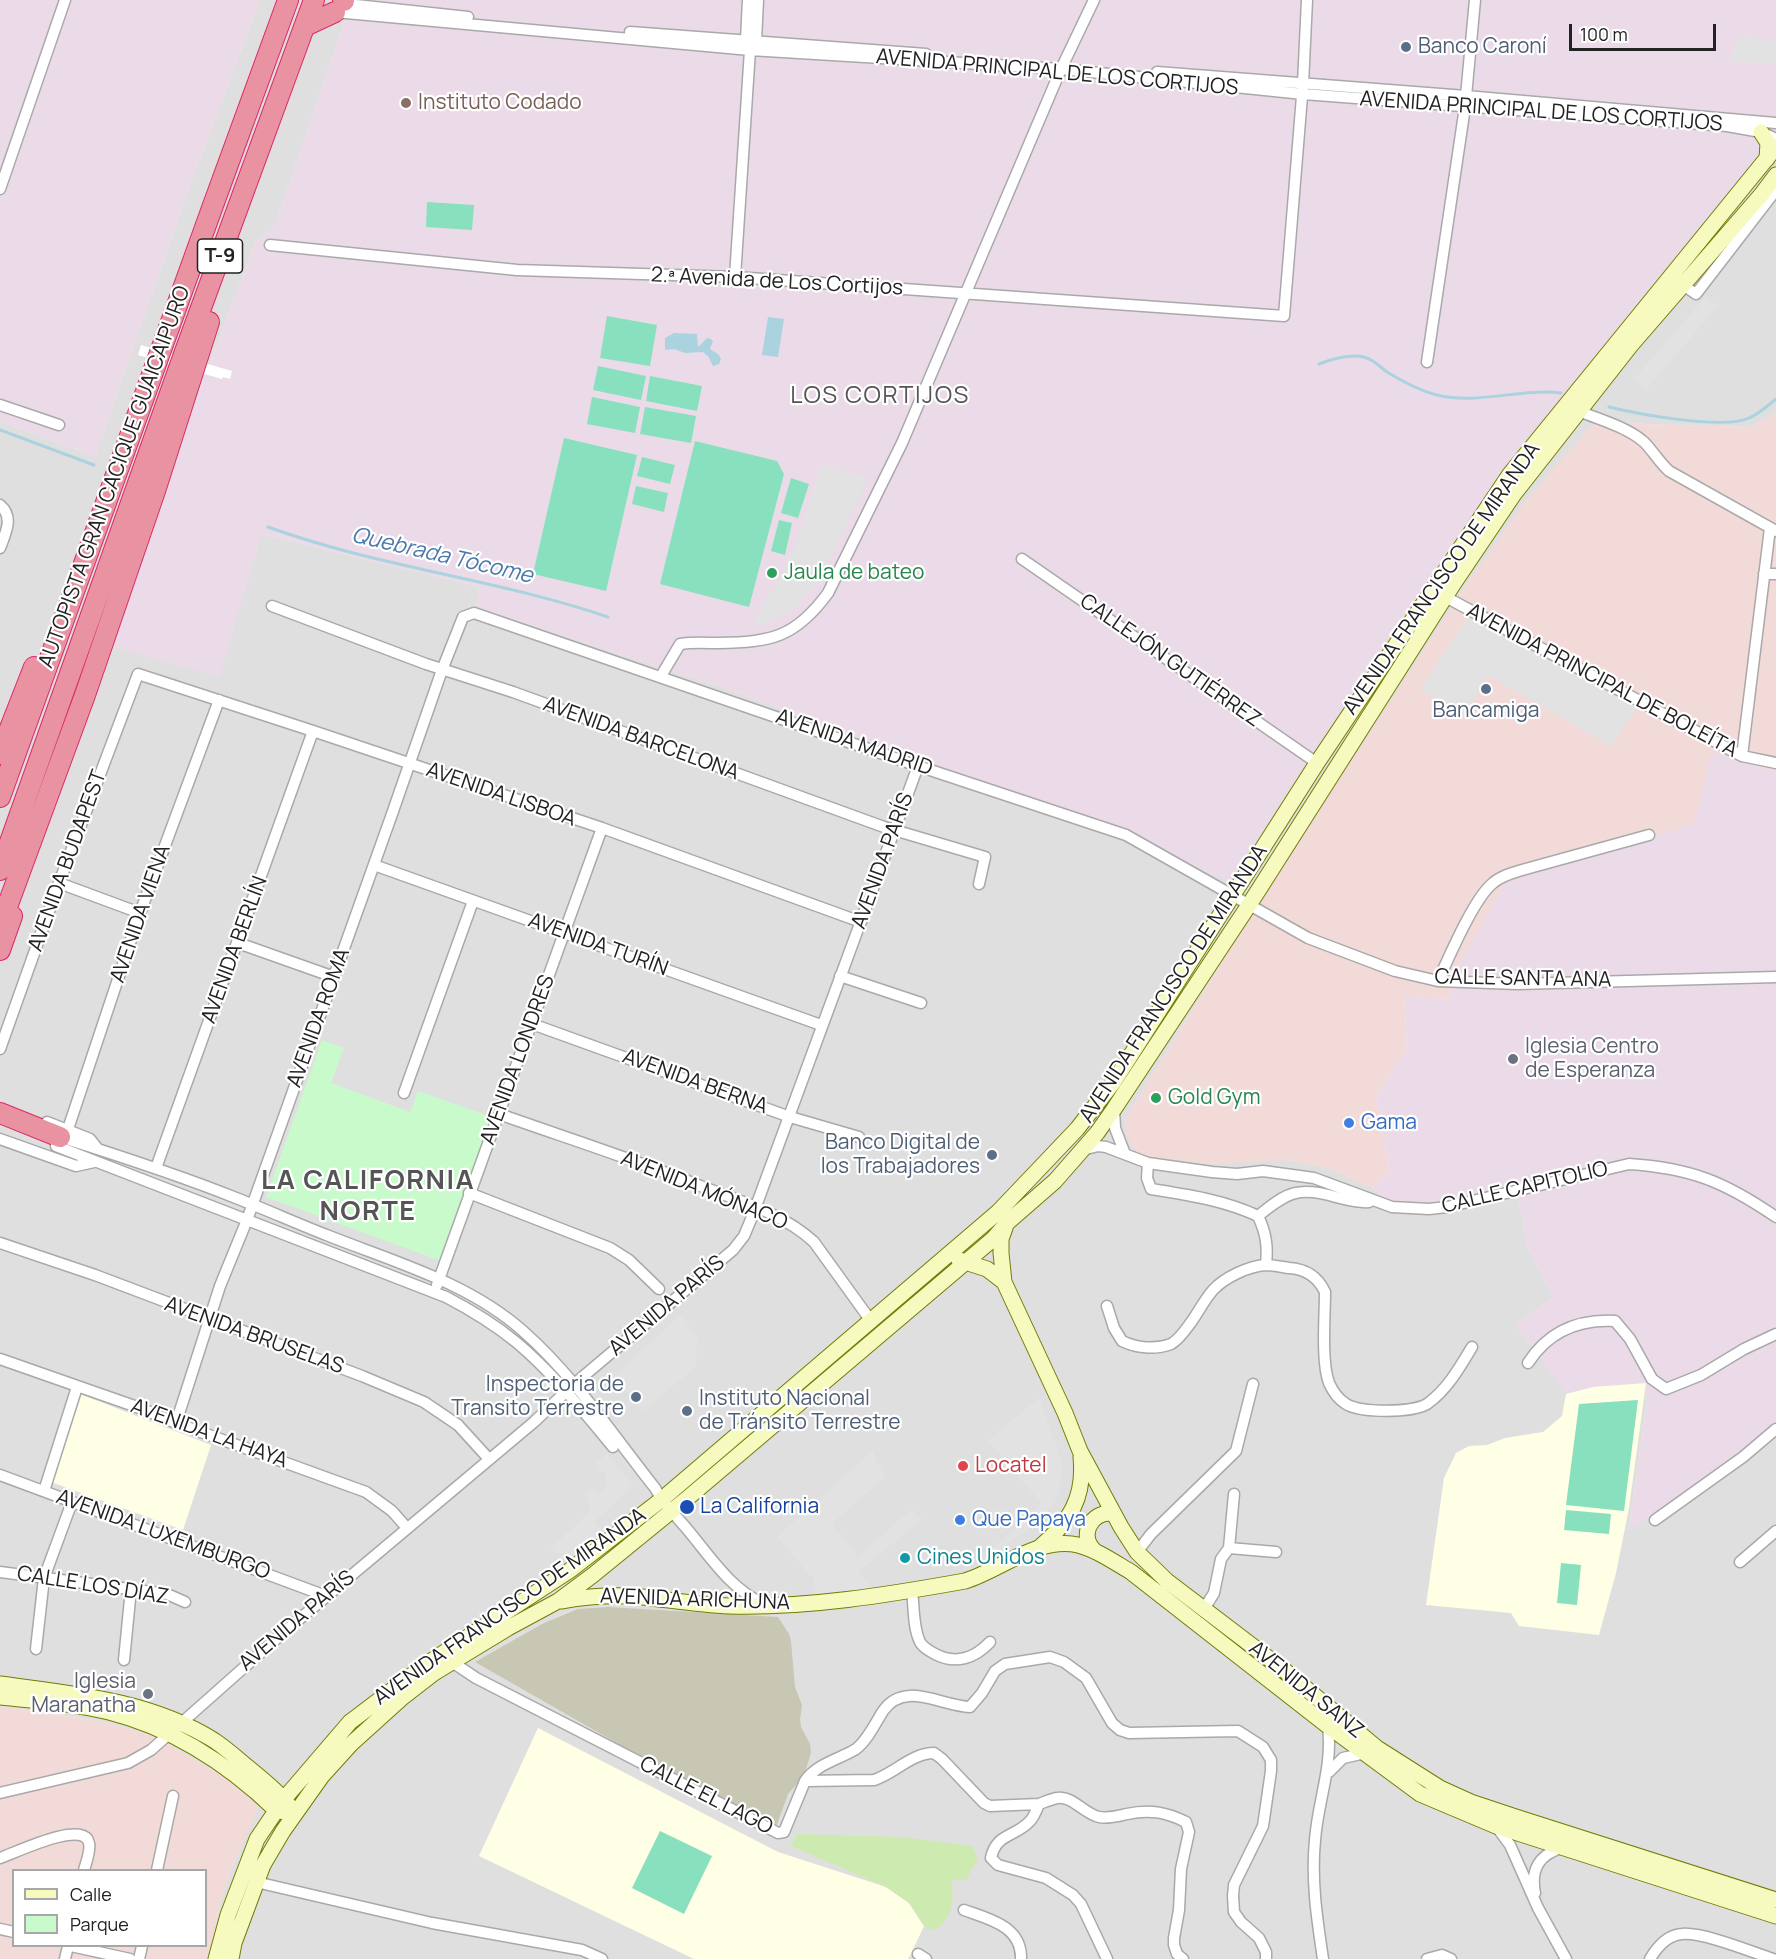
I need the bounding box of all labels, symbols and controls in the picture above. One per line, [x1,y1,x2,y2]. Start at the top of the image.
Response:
scale bar [1572,12,1719,50]
text: 100 m [1580,22,1628,46]
place label: Banco Caroní [1418,34,1547,60]
marker: Banco Caroní [1399,40,1413,54]
street label: AVENIDA PRINCIPAL DE LOS CORTIJOS [875,45,1239,101]
street label: AVENIDA PRINCIPAL DE LOS CORTIJOS [1359,87,1723,137]
place label: Instituto Codado [418,90,582,116]
marker: Instituto Codado [399,96,413,110]
road number: T-9 [198,239,242,273]
street label: 2.ª Avenida de Los Cortijos [650,263,904,301]
street label: AUTOPISTA GRAN CACIQUE GUAICAIPURO [34,283,196,671]
district label: LOS CORTIJOS [790,382,970,410]
street label: AVENIDA FRANCISCO DE MIRANDA [1338,438,1546,720]
water label: Quebrada Tócome [349,522,535,590]
place label: Jaula de bateo [784,560,924,586]
marker: Jaula de bateo [765,566,779,580]
street label: CALLEJÓN GUTIÉRREZ [1075,589,1265,733]
street label: AVENIDA PRINCIPAL DE BOLEÍTA [1462,599,1742,763]
marker: Bancamiga [1479,682,1493,696]
street label: AVENIDA BARCELONA [540,692,742,786]
place label: Bancamiga [1433,698,1539,724]
street label: AVENIDA MADRID [772,704,936,782]
street label: AVENIDA LISBOA [423,758,579,832]
street label: AVENIDA BUDAPEST [23,767,113,955]
street label: AVENIDA PARÍS [847,790,919,932]
street label: AVENIDA FRANCISCO DE MIRANDA [1075,840,1273,1128]
street label: AVENIDA VIENA [106,842,176,986]
street label: AVENIDA BERLÍN [197,873,273,1027]
street label: AVENIDA TURÍN [525,908,671,982]
street label: AVENIDA ROMA [282,945,356,1091]
street label: CALLE SANTA ANA [1434,965,1612,993]
street label: AVENIDA LONDRES [476,972,560,1148]
place label: Iglesia Centro de Esperanza [1525,1034,1659,1084]
street label: AVENIDA BERNA [619,1044,771,1120]
marker: Iglesia Centro de Esperanza [1506,1052,1520,1066]
place label: Gold Gym [1168,1085,1260,1111]
marker: Gold Gym [1149,1091,1163,1105]
place label: Gama [1361,1110,1417,1136]
marker: Gama [1342,1116,1356,1130]
place label: Banco Digital de los Trabajadores [821,1130,980,1180]
street label: AVENIDA MÓNACO [617,1146,791,1236]
marker: Banco Digital de los Trabajadores [985,1148,999,1162]
street label: CALLE CAPITOLIO [1440,1157,1610,1219]
district label: LA CALIFORNIA NORTE [261,1165,475,1228]
street label: AVENIDA PARÍS [604,1250,730,1362]
street label: AVENIDA BRUSELAS [161,1292,347,1380]
place label: Inspectoria de Transito Terrestre [451,1372,624,1422]
place label: Instituto Nacional de Tránsito Terrestre [699,1386,901,1436]
marker: Inspectoria de Transito Terrestre [629,1390,643,1404]
street label: AVENIDA LA HAYA [127,1394,291,1474]
marker: Instituto Nacional de Tránsito Terrestre [680,1404,694,1418]
place label: Locatel [975,1453,1047,1479]
marker: Locatel [956,1459,970,1473]
street label: AVENIDA LUXEMBURGO [53,1485,273,1585]
place label: La California [700,1494,819,1520]
marker: La California [678,1498,696,1516]
street label: AVENIDA FRANCISCO DE MIRANDA [369,1503,651,1711]
place label: Que Papaya [972,1507,1086,1533]
marker: Que Papaya [953,1513,967,1527]
place label: Cines Unidos [917,1545,1045,1571]
marker: Cines Unidos [898,1551,912,1565]
street label: CALLE LOS DÍAZ [15,1562,171,1610]
street label: AVENIDA PARÍS [234,1565,360,1677]
street label: AVENIDA ARICHUNA [600,1584,790,1616]
street label: AVENIDA SANZ [1243,1636,1369,1744]
place label: Iglesia Maranatha [31,1669,136,1719]
marker: Iglesia Maranatha [141,1687,155,1701]
street label: CALLE EL LAGO [635,1752,777,1840]
legend [12,1869,207,1947]
text: Calle [70,1882,112,1906]
text: Parque [70,1912,129,1936]

